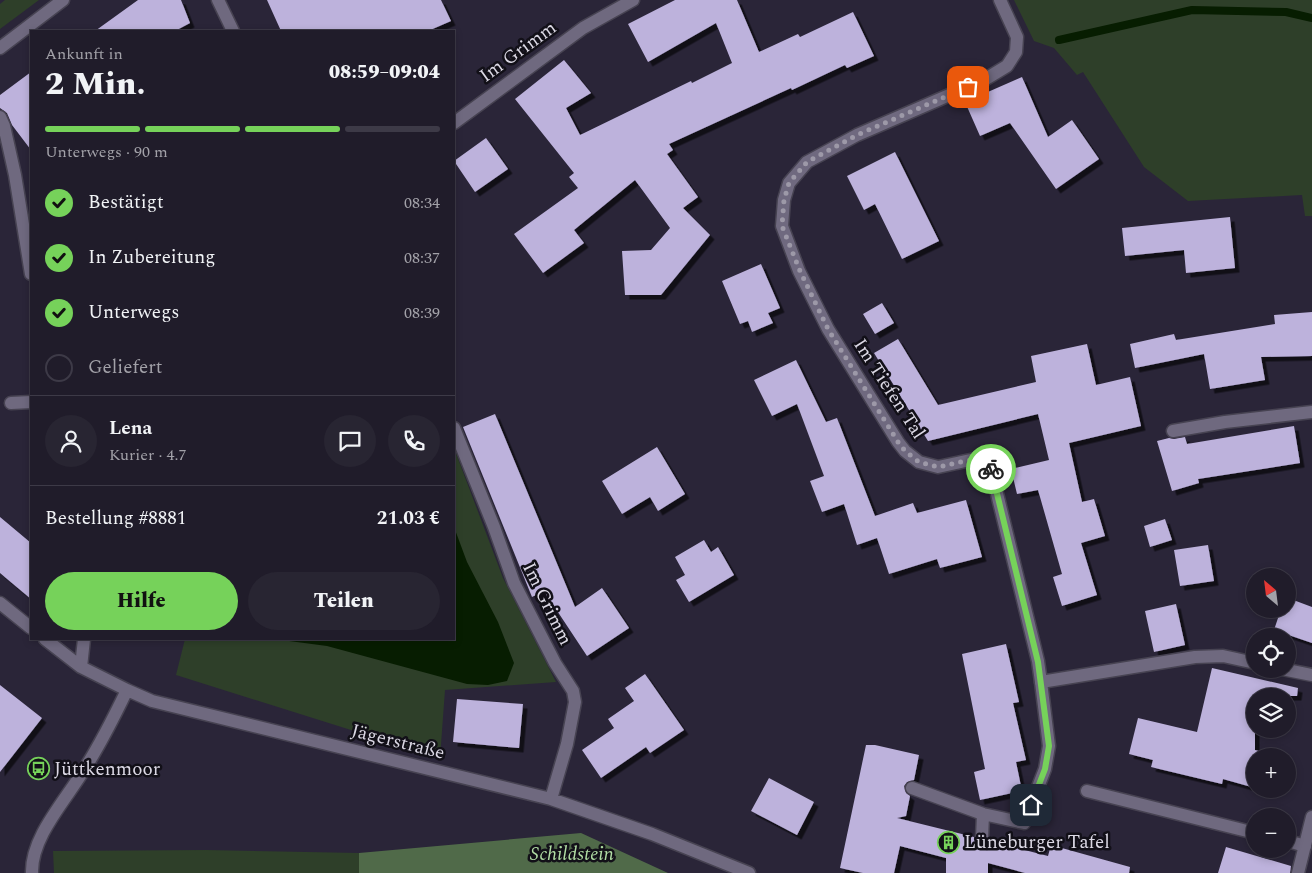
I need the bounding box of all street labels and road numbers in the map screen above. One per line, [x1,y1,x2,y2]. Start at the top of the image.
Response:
street label: Im Grimm [473,14,563,90]
street label: Im Tiefen Tal [846,333,932,445]
street label: Im Grimm [514,558,580,650]
street label: Jägerstraße [348,716,448,768]

